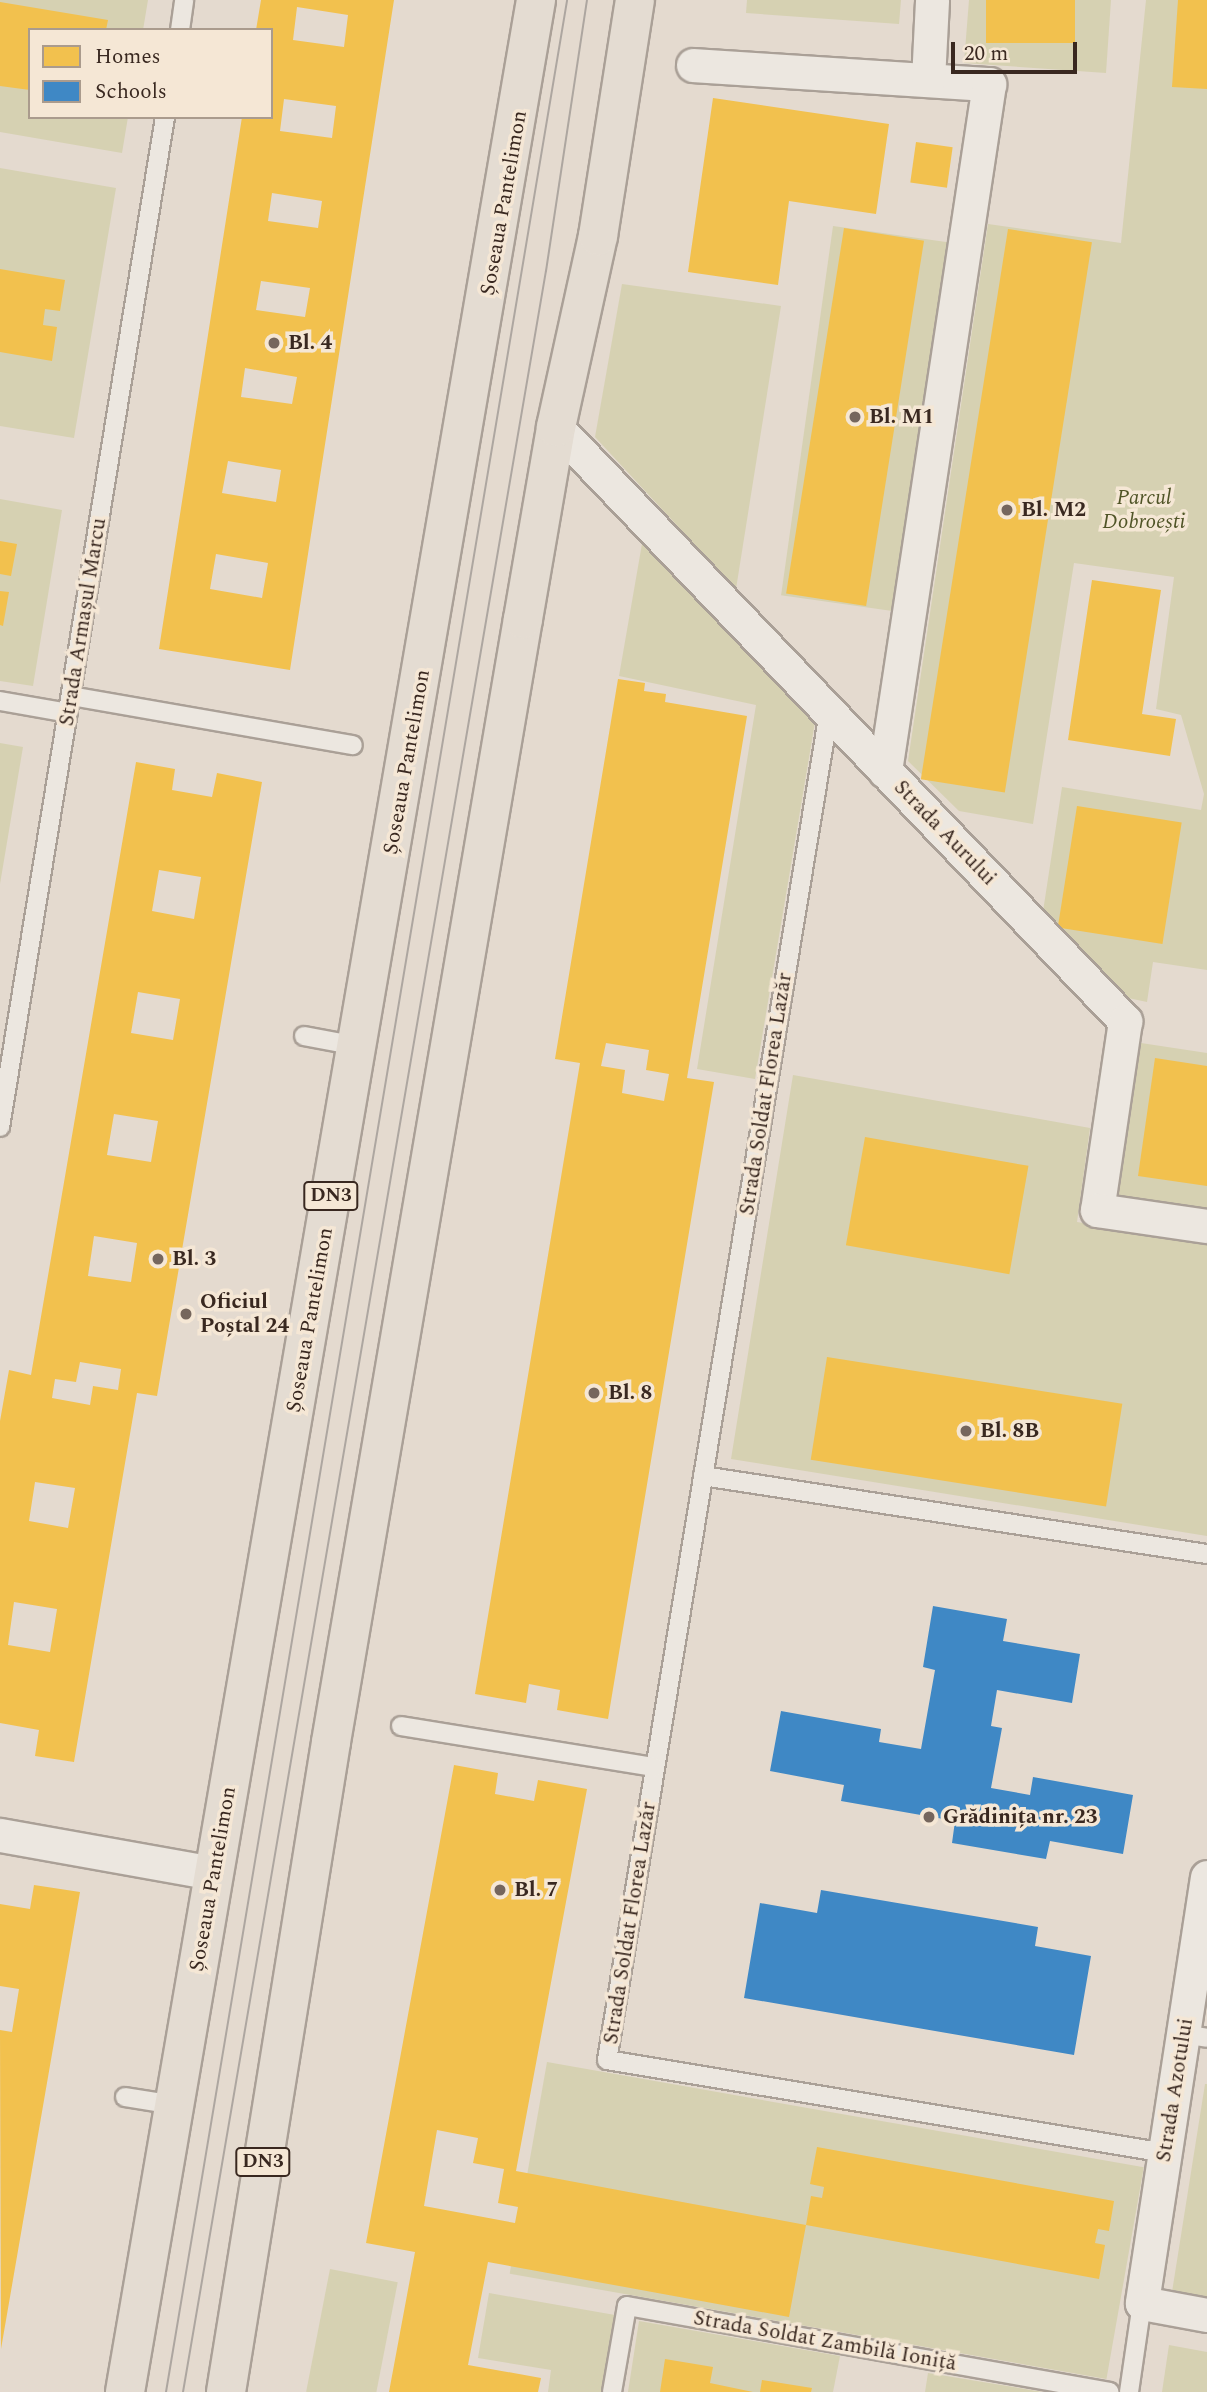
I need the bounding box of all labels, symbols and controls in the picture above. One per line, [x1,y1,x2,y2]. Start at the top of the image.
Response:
legend [28,28,273,119]
scale bar [955,28,1081,72]
text: 20 m [964,38,1008,70]
text: Homes [95,41,161,73]
text: Schools [95,76,167,108]
street label: Șoseaua Pantelimon [475,109,533,297]
place label: Bl. 4 [288,330,332,356]
marker: Bl. 4 [266,335,282,351]
place label: Bl. M1 [869,404,934,430]
marker: Bl. M1 [847,409,863,425]
park label: Parcul Dobroești [1102,485,1186,535]
place label: Bl. M2 [1021,497,1086,523]
marker: Bl. M2 [999,502,1015,518]
street label: Strada Armașul Marcu [54,516,112,728]
street label: Șoseaua Pantelimon [378,668,436,856]
street label: Strada Aurului [888,775,1002,891]
street label: Strada Soldat Florea Lazăr [734,971,798,1217]
road number: DN3 [303,1180,359,1212]
street label: Șoseaua Pantelimon [281,1226,339,1414]
place label: Bl. 3 [172,1246,216,1272]
marker: Bl. 3 [150,1251,166,1267]
place label: Oficiul Poștal 24 [200,1289,289,1339]
marker: Oficiul Poștal 24 [178,1306,194,1322]
place label: Bl. 8 [608,1380,652,1406]
marker: Bl. 8 [586,1385,602,1401]
place label: Bl. 8B [980,1418,1039,1444]
marker: Bl. 8B [958,1423,974,1439]
street label: Șoseaua Pantelimon [184,1785,242,1973]
street label: Strada Soldat Florea Lazăr [598,1800,662,2046]
place label: Grădinița nr. 23 [943,1804,1097,1830]
marker: Grădinița nr. 23 [921,1809,937,1825]
place label: Bl. 7 [514,1877,558,1903]
marker: Bl. 7 [492,1882,508,1898]
street label: Strada Azotului [1151,2016,1199,2164]
road number: DN3 [235,2146,291,2178]
street label: Strada Soldat Zambilă Ioniță [692,2305,958,2377]

